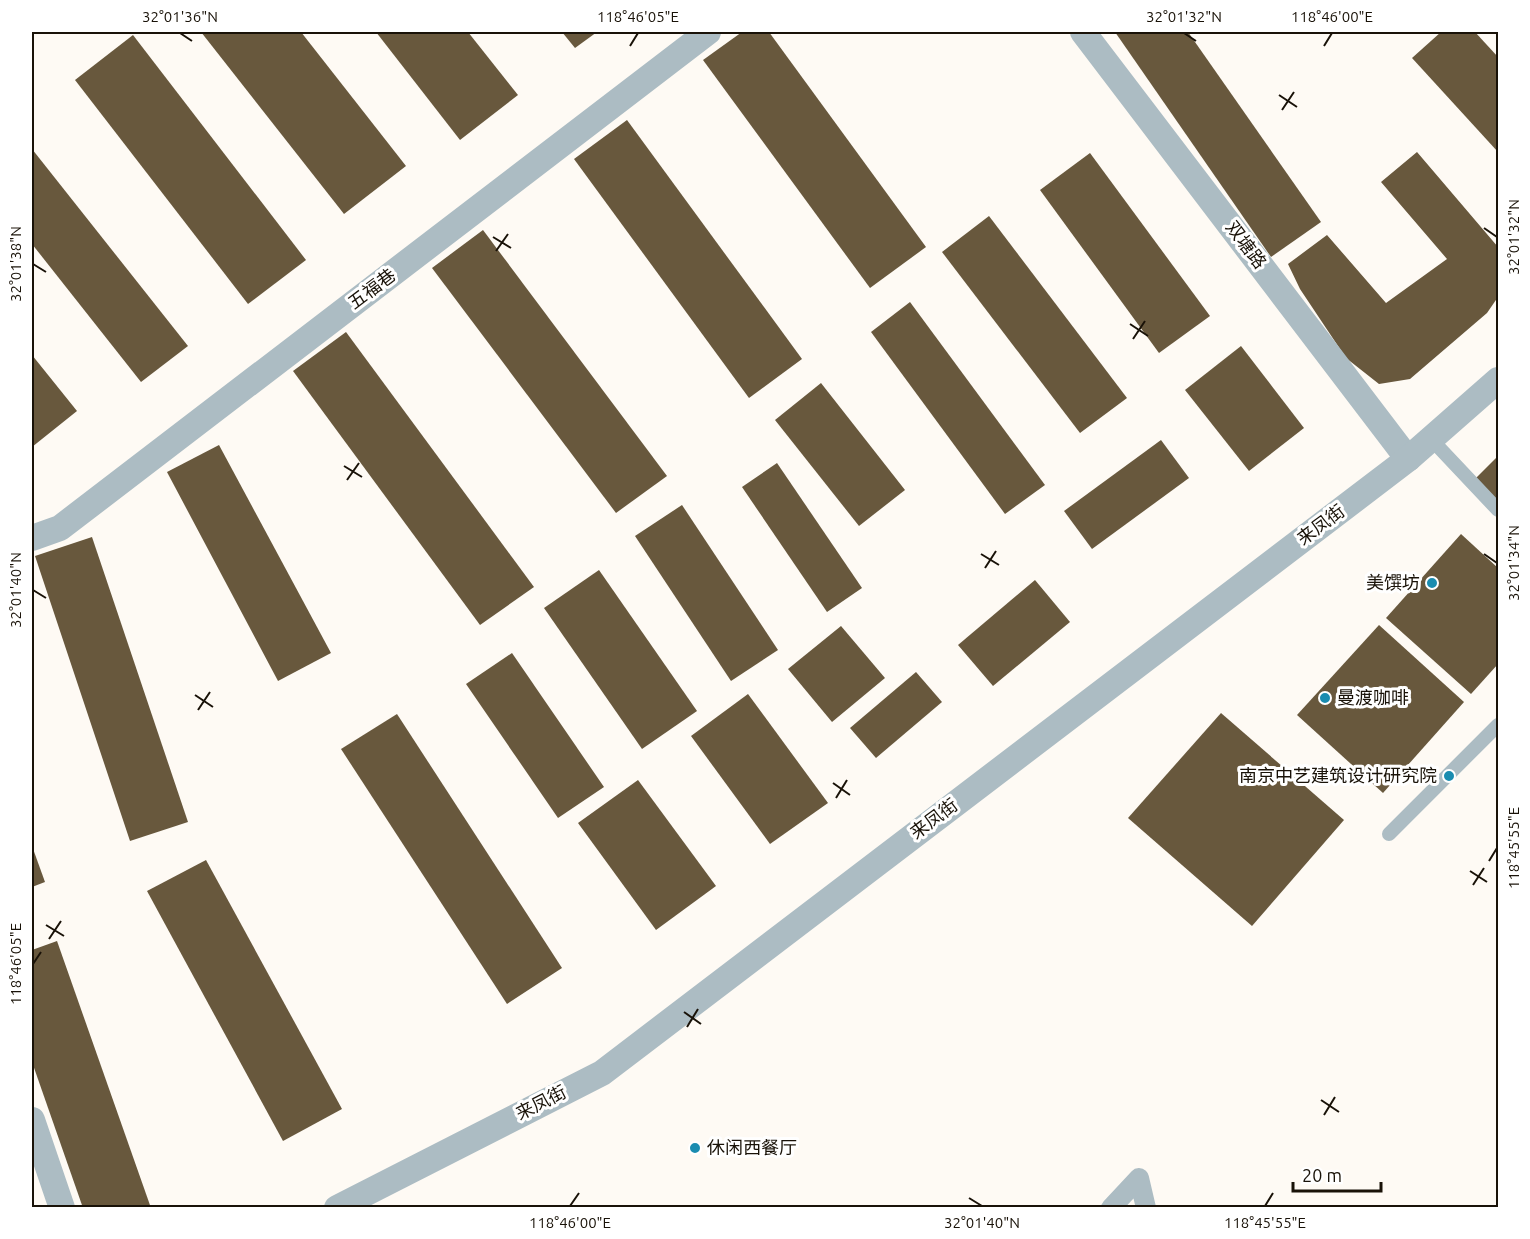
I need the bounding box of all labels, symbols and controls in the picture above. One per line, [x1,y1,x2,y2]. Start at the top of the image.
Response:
text: 32°01'36"N [142,8,218,25]
text: 118°46'05"E [597,8,679,25]
text: 32°01'32"N [1146,8,1222,25]
text: 118°46'00"E [1291,8,1373,25]
text: 32°01'32"N [1505,199,1522,275]
street label: 双塘路 [1223,217,1271,272]
text: 32°01'38"N [7,226,24,302]
street label: 五福巷 [344,264,399,312]
street label: 来凤街 [1293,500,1348,548]
text: 32°01'34"N [1505,525,1522,601]
text: 32°01'40"N [7,552,24,628]
place label: 美馔坊 [1366,572,1420,592]
marker: 美馔坊 [1425,576,1439,590]
place label: 曼渡咖啡 [1337,687,1409,707]
marker: 曼渡咖啡 [1318,691,1332,705]
place label: 南京中艺建筑设计研究院 [1239,765,1437,785]
marker: 南京中艺建筑设计研究院 [1442,769,1456,783]
street label: 来凤街 [906,794,961,842]
text: 118°45'55"E [1505,807,1522,889]
text: 118°46'05"E [7,923,24,1005]
street label: 来凤街 [512,1081,569,1123]
place label: 休闲西餐厅 [707,1137,797,1157]
marker: 休闲西餐厅 [688,1141,702,1155]
scale bar [1293,1155,1382,1193]
text: 20 m [1302,1165,1342,1185]
text: 118°46'00"E [529,1214,611,1231]
text: 32°01'40"N [944,1214,1020,1231]
text: 118°45'55"E [1224,1214,1306,1231]

